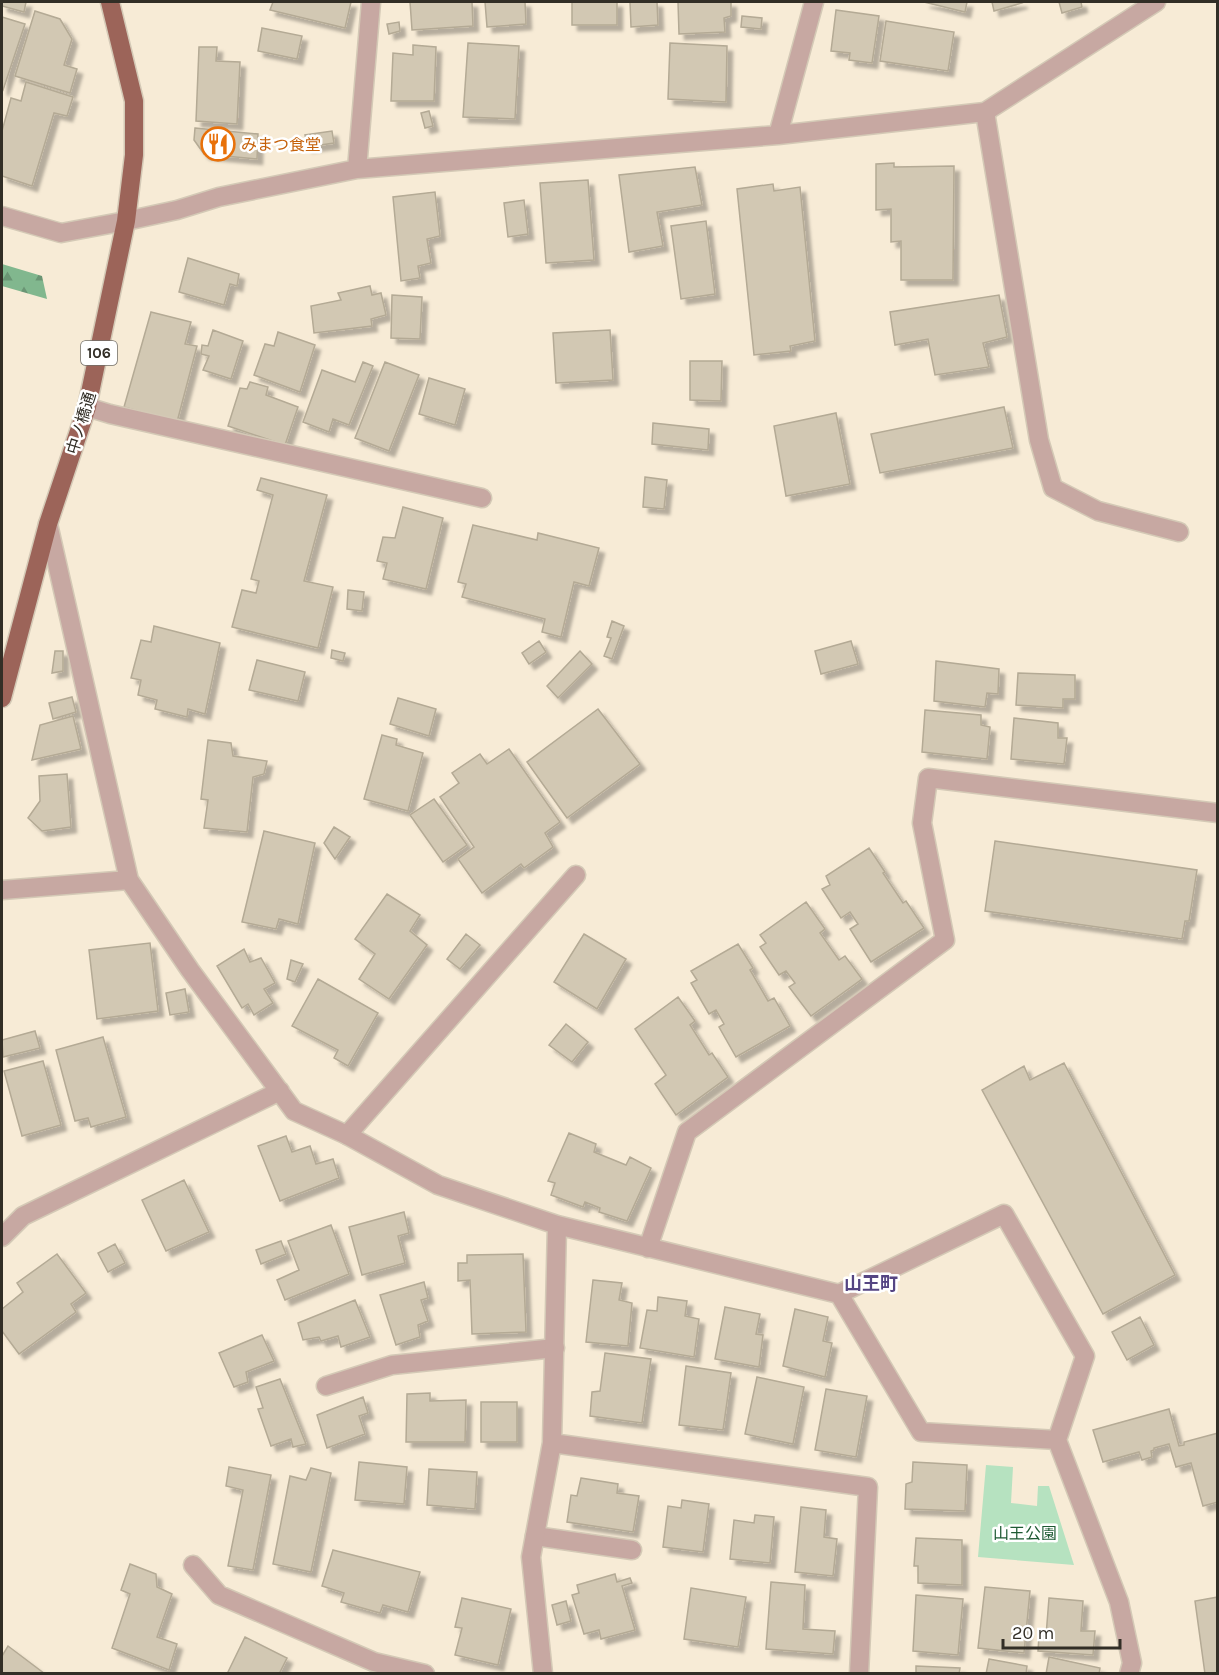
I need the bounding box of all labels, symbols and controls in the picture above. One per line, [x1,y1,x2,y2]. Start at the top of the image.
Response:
restaurant icon: みまつ食堂 [200,126,236,162]
place label: みまつ食堂 [241,135,321,154]
road number: 106 [81,341,117,365]
street label: 中ノ橋通 [63,390,99,456]
district label: 山王町 [844,1273,898,1295]
park label: 山王公園 [993,1524,1057,1543]
scale bar [1003,1612,1120,1650]
text: 20 m [1012,1622,1054,1644]

